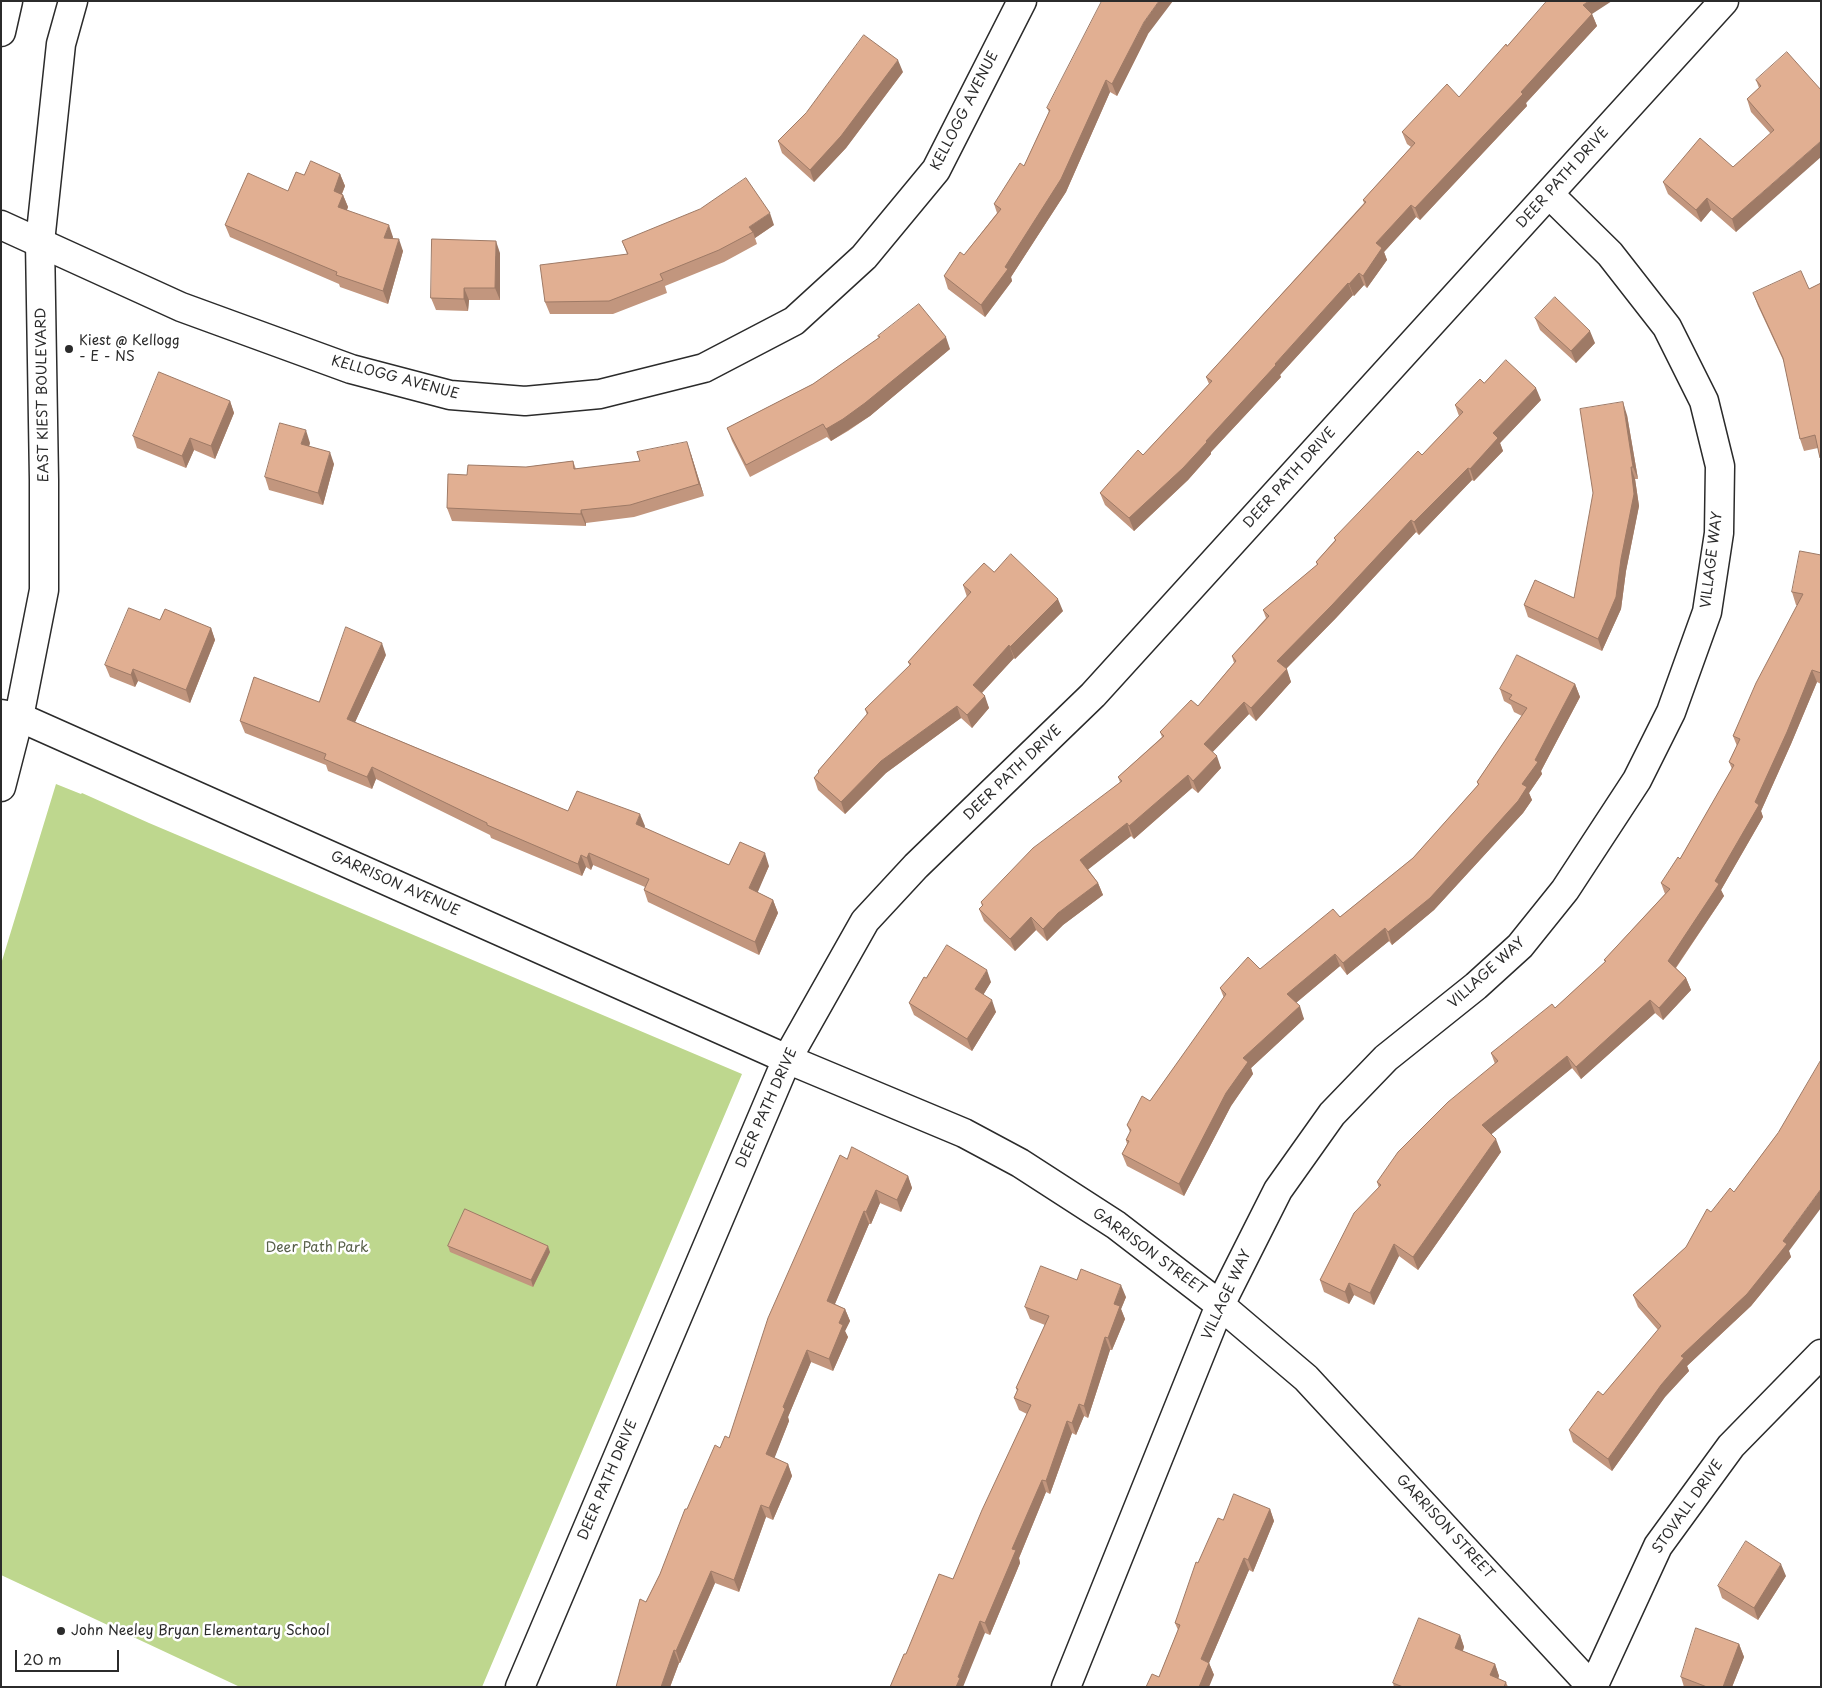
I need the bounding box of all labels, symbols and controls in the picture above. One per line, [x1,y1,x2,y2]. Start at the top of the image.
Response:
street label: KELLOGG AVENUE [928,49,1002,173]
street label: DEER PATH DRIVE [1513,124,1613,232]
street label: EAST KIEST BOULEVARD [33,308,53,482]
place label: Kiest @ Kellogg - E - NS [79,333,180,366]
marker: Kiest @ Kellogg - E - NS [63,343,75,355]
street label: KELLOGG AVENUE [329,353,461,403]
street label: DEER PATH DRIVE [1240,424,1340,532]
street label: VILLAGE WAY [1698,511,1726,609]
street label: DEER PATH DRIVE [961,722,1065,824]
street label: GARRISON AVENUE [328,848,462,920]
street label: VILLAGE WAY [1445,934,1529,1012]
street label: DEER PATH DRIVE [733,1045,801,1171]
street label: GARRISON STREET [1089,1205,1209,1299]
park label: Deer Path Park [265,1240,369,1256]
street label: VILLAGE WAY [1199,1247,1255,1343]
street label: DEER PATH DRIVE [575,1417,641,1543]
street label: STOVALL DRIVE [1649,1457,1727,1557]
street label: GARRISON STREET [1392,1471,1498,1583]
place label: John Neeley Bryan Elementary School [71,1623,330,1639]
marker: John Neeley Bryan Elementary School [55,1625,67,1637]
scale bar [18,1640,121,1672]
text: 20 m [23,1647,62,1670]

